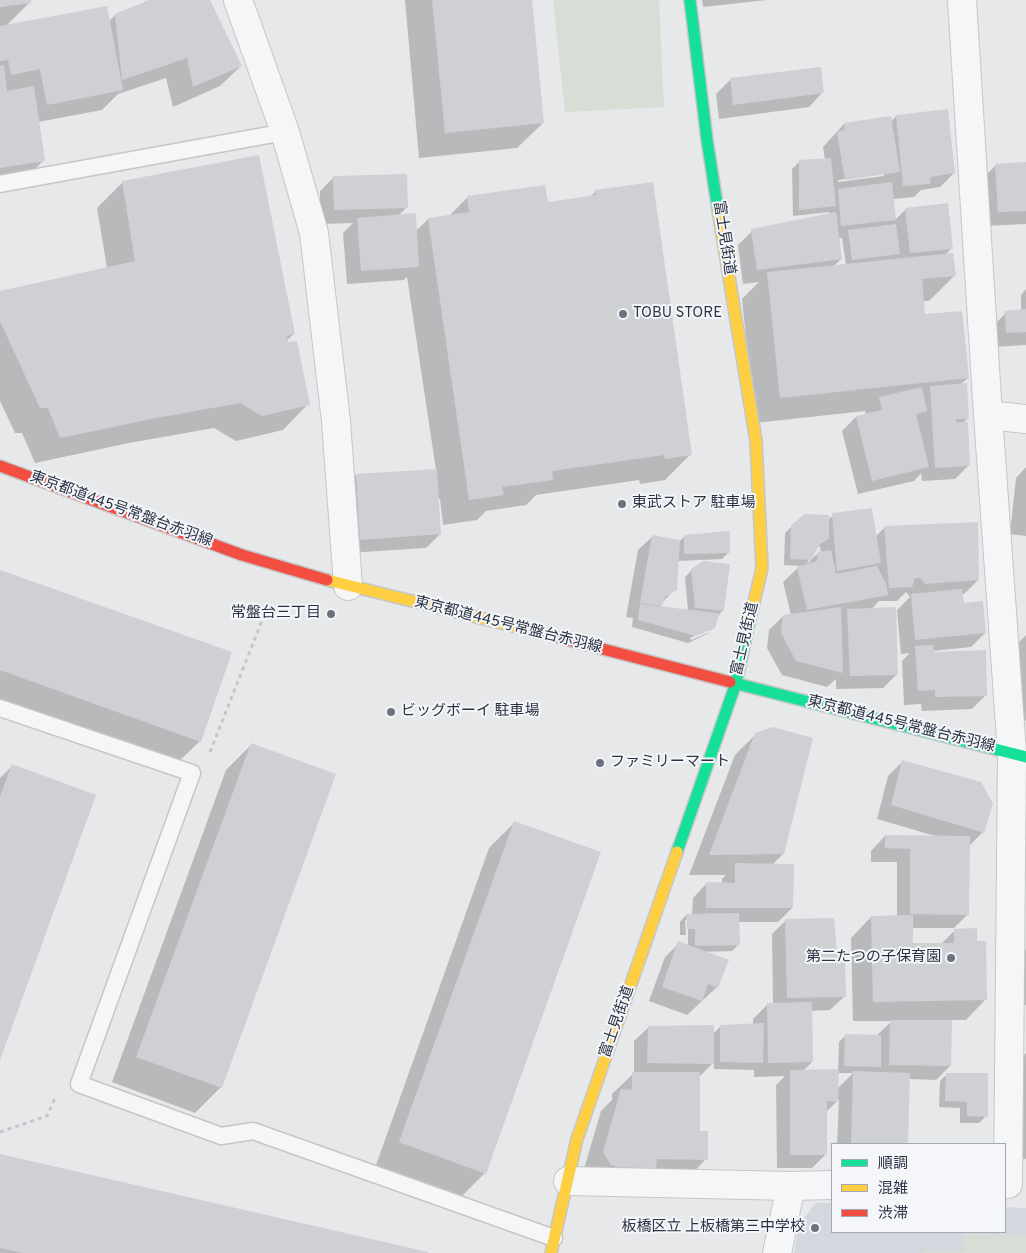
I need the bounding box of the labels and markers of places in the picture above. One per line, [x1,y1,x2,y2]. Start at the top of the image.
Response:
place label: TOBU STORE [633,305,722,323]
marker: TOBU STORE [617,308,629,320]
place label: 東武ストア 駐車場 [632,495,756,513]
marker: 東武ストア 駐車場 [616,498,628,510]
place label: 常盤台三丁目 [231,605,321,623]
marker: 常盤台三丁目 [325,608,337,620]
place label: ビッグボーイ 駐車場 [401,703,540,721]
marker: ビッグボーイ 駐車場 [385,706,397,718]
place label: ファミリーマート [610,754,730,772]
marker: ファミリーマート [594,757,606,769]
place label: 第二たつの子保育園 [806,949,941,967]
marker: 第二たつの子保育園 [945,952,957,964]
place label: 板橋区立 上板橋第三中学校 [621,1219,805,1237]
marker: 板橋区立 上板橋第三中学校 [809,1222,821,1234]

